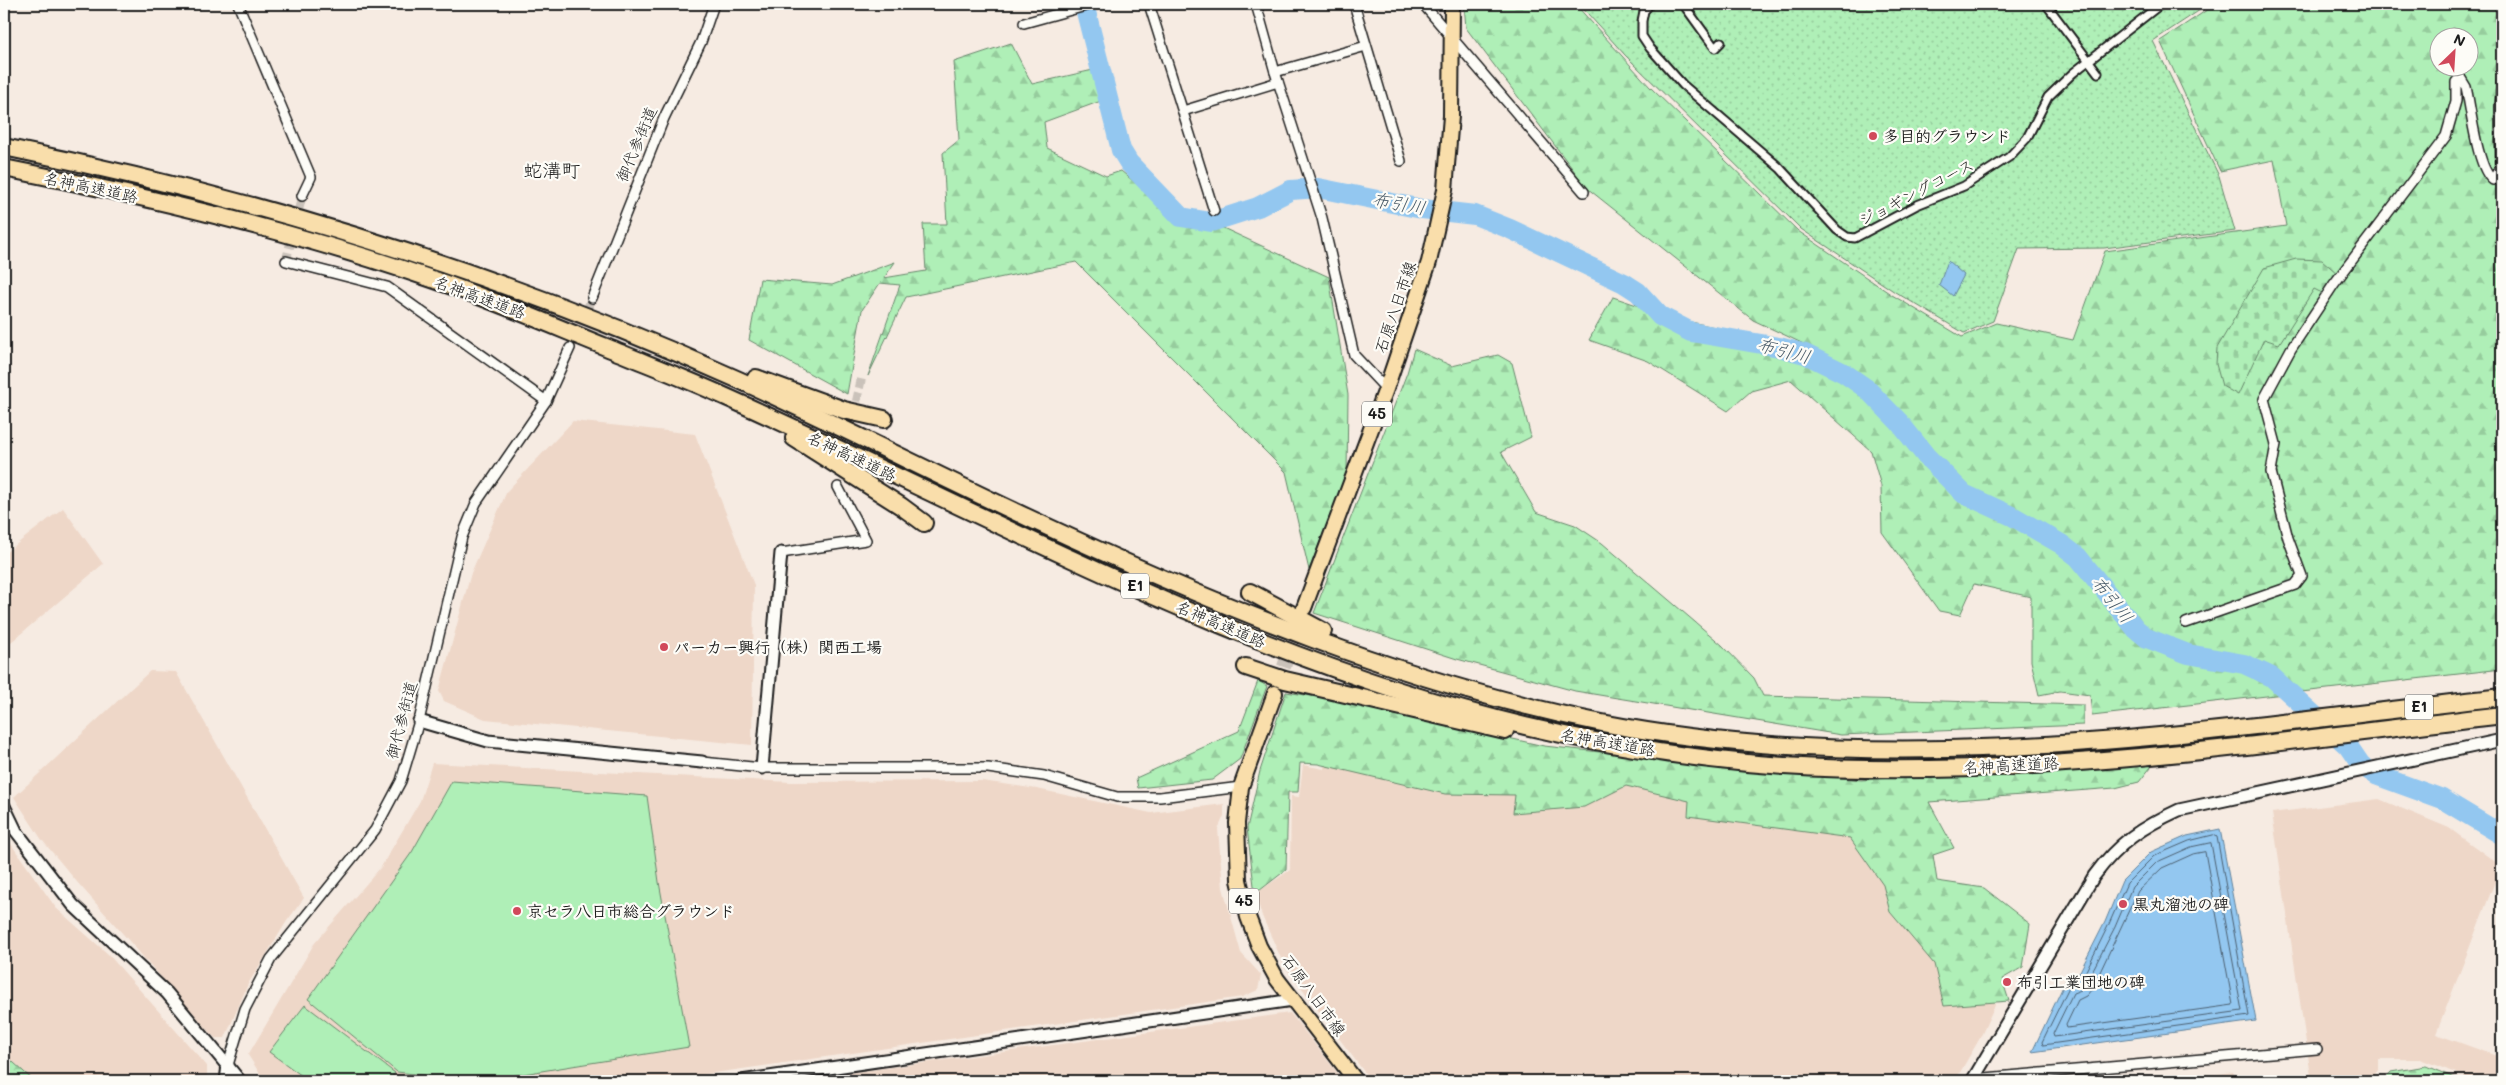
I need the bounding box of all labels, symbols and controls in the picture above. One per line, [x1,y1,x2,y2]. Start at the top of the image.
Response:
north arrow [2428,28,2478,78]
text: N [2451,29,2469,51]
street label: 御代参街道 [610,103,661,185]
place label: 多目的グラウンド [1883,125,2011,146]
marker: 多目的グラウンド [1867,130,1879,142]
street label: ジョギングコース [1854,153,1977,230]
district label: 蛇溝町 [523,157,581,182]
street label: 名神高速道路 [42,166,140,207]
water label: 布引川 [1371,187,1428,220]
street label: 石原八日市線 [1369,258,1420,356]
street label: 名神高速道路 [431,270,529,323]
water label: 布引川 [1755,331,1813,369]
road number: 45 [1362,402,1392,426]
street label: 名神高速道路 [804,426,900,485]
water label: 布引川 [2086,571,2139,628]
road number: E1 [1121,574,1149,598]
street label: 名神高速道路 [1173,595,1269,652]
place label: パーカー興行（株）関西工場 [674,636,882,657]
marker: パーカー興行（株）関西工場 [658,641,670,653]
street label: 御代参街道 [380,679,421,761]
road number: E1 [2405,694,2433,720]
street label: 名神高速道路 [1559,723,1657,760]
street label: 名神高速道路 [1962,752,2059,777]
road number: 45 [1229,888,1259,914]
place label: 黒丸溜池の碑 [2133,893,2229,914]
marker: 黒丸溜池の碑 [2117,898,2129,910]
place label: 京セラ八日市総合グラウンド [527,900,735,921]
marker: 京セラ八日市総合グラウンド [511,905,523,917]
street label: 石原八日市線 [1278,950,1351,1040]
place label: 布引工業団地の碑 [2017,971,2145,992]
marker: 布引工業団地の碑 [2001,976,2013,988]

